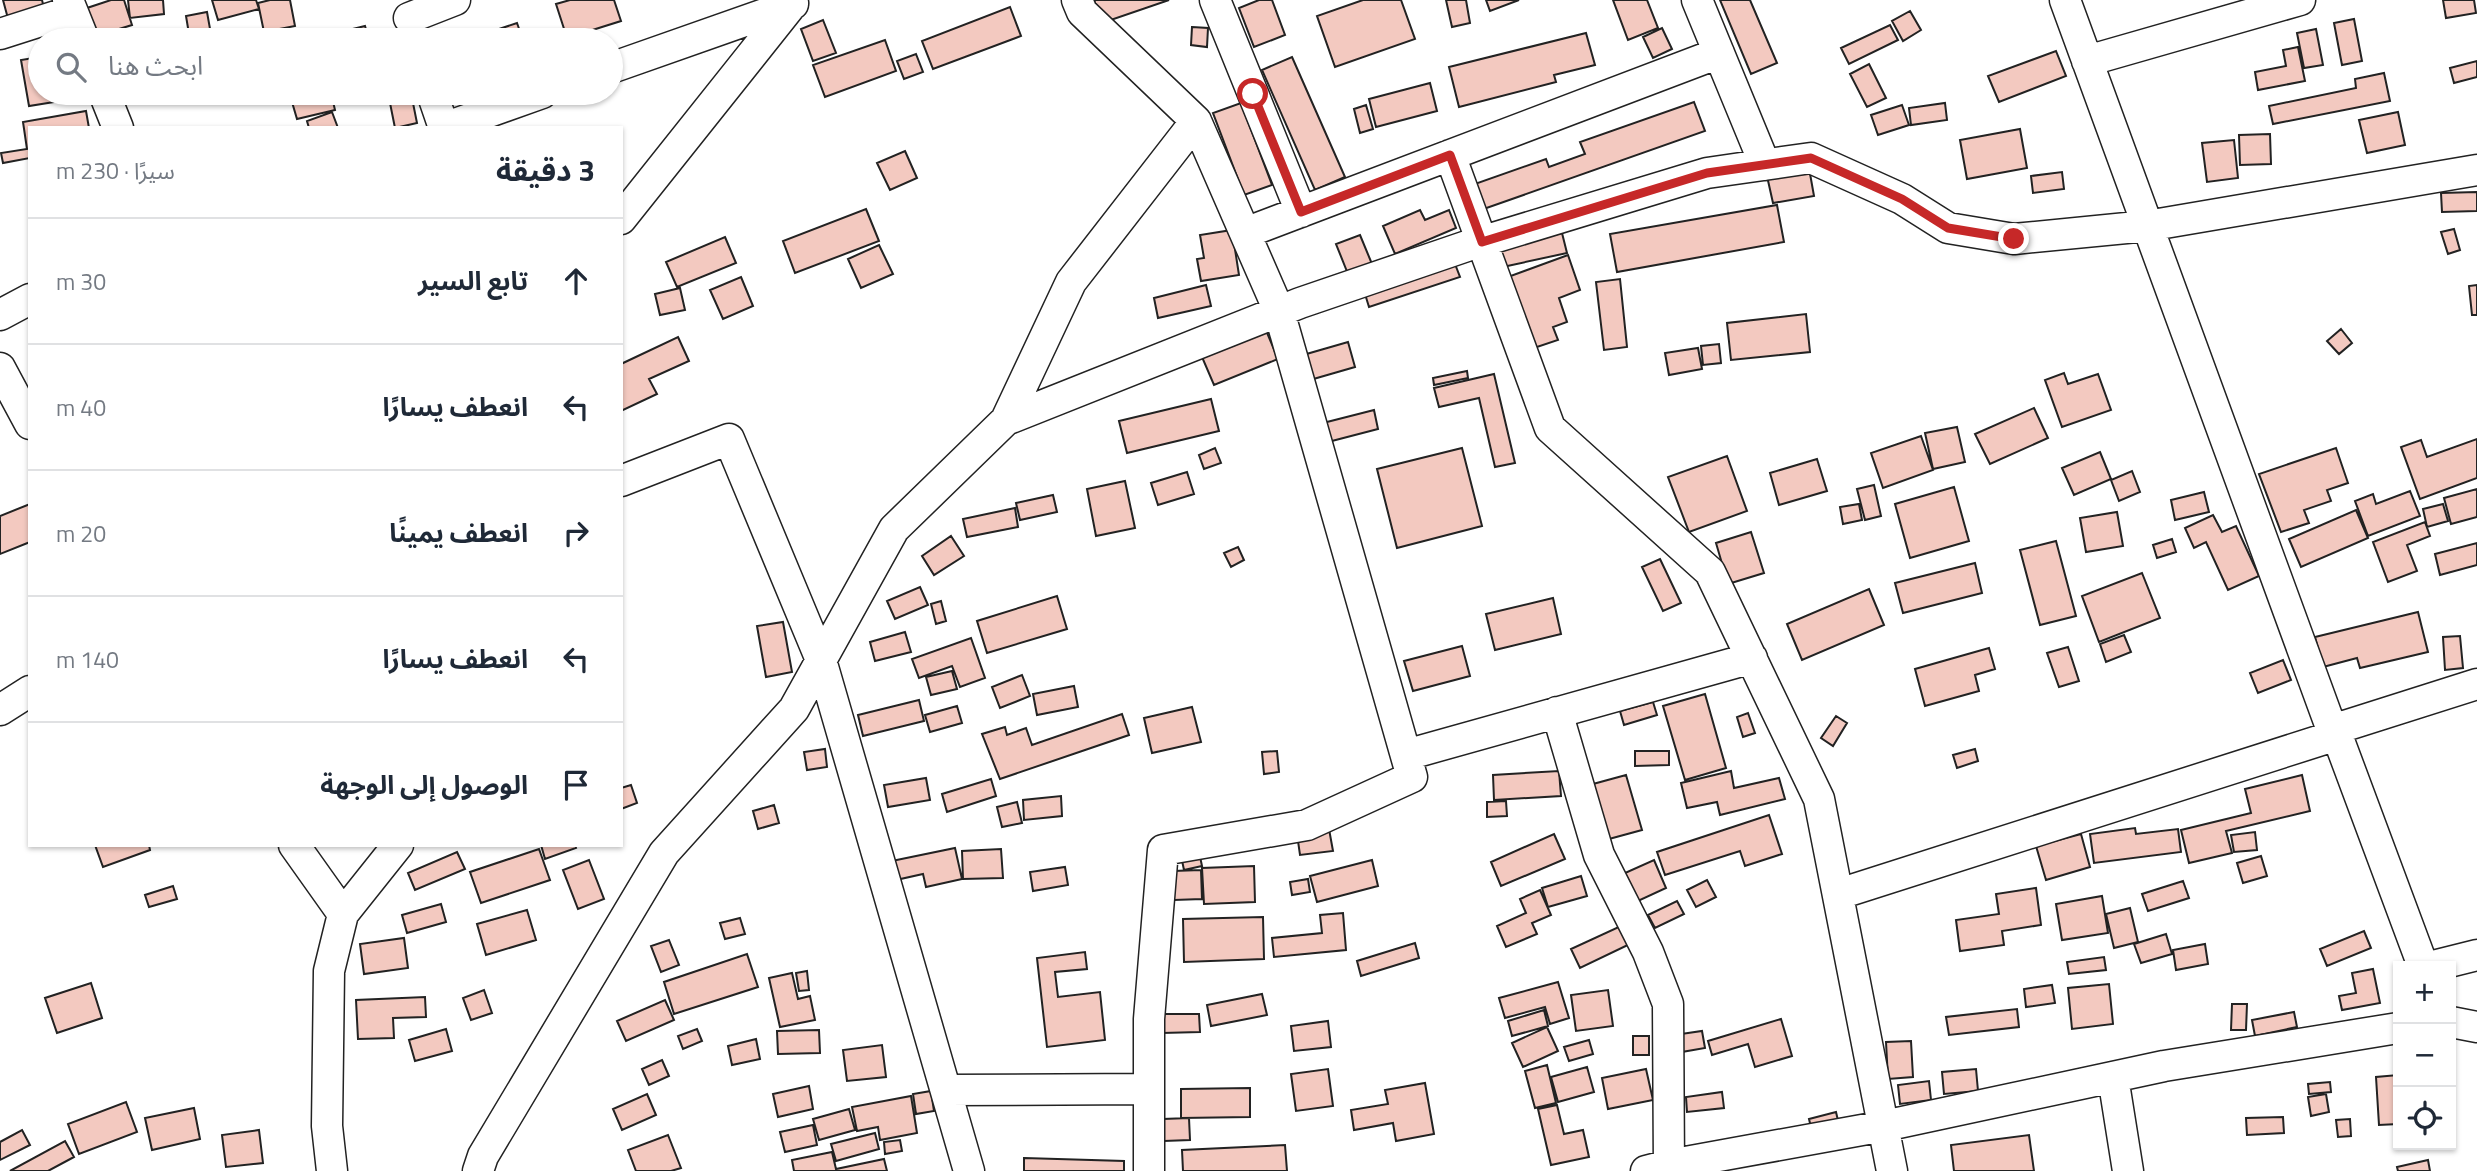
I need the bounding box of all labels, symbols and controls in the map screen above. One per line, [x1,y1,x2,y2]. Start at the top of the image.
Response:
search box [28,28,623,105]
text: ابحث هنا [108,46,203,85]
icon: search [52,48,90,86]
route start [1237,78,1268,109]
text: 3 دقيقة [496,147,595,193]
text: سيرًا · 230 m [56,153,175,188]
route end [1998,223,2029,254]
text: تابع السير [418,261,528,300]
icon: ahead [557,262,595,300]
text: 30 m [56,264,106,299]
text: انعطف يسارًا [383,387,528,426]
icon: left [557,388,595,426]
text: 40 m [56,390,106,425]
text: انعطف يمينًا [389,513,528,552]
icon: right [557,514,595,552]
text: 20 m [56,516,106,551]
text: انعطف يسارًا [383,639,528,678]
icon: left [557,640,595,678]
text: 140 m [56,642,119,677]
text: الوصول إلى الوجهة [320,765,528,804]
icon: arrive [557,766,595,804]
map controls [2393,961,2456,1150]
button: + [2393,961,2456,1024]
button: − [2393,1024,2456,1087]
button: locate [2393,1087,2456,1150]

